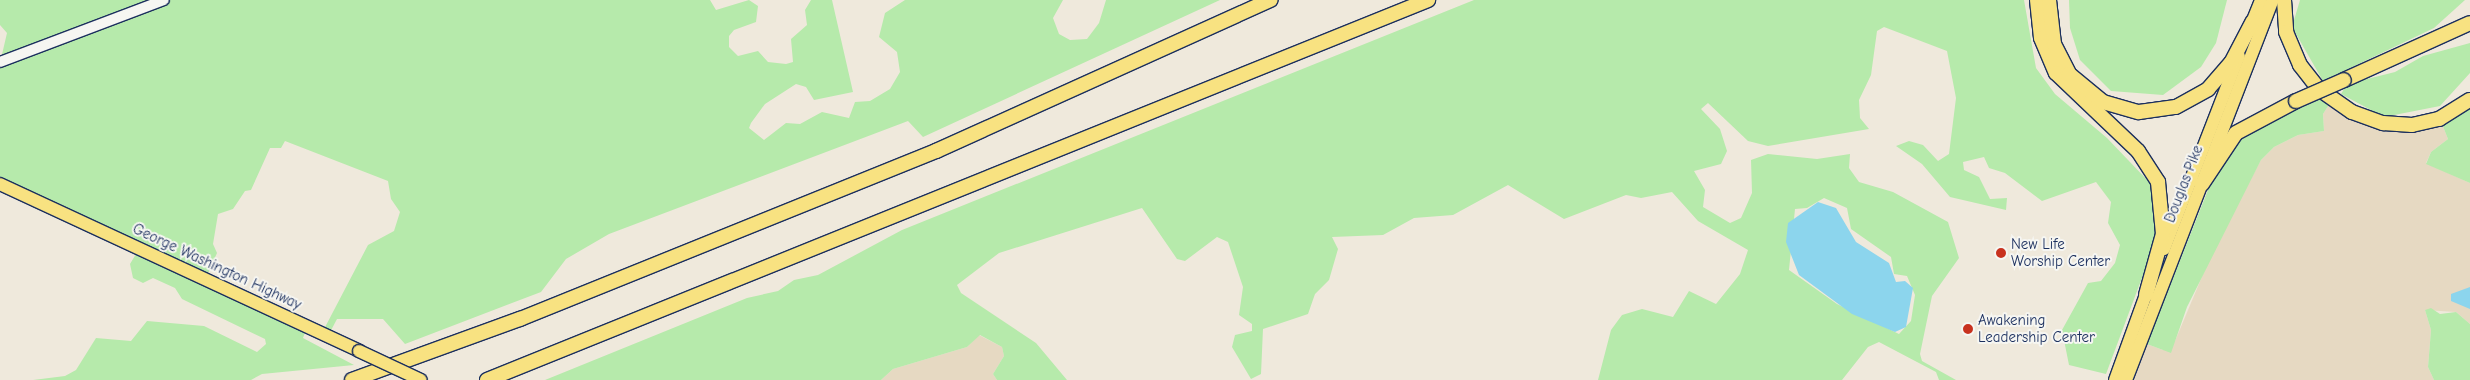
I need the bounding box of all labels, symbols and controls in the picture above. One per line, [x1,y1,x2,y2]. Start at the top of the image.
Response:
street label: Douglas Pike [2161,143,2207,225]
street label: George Washington Highway [130,220,304,314]
place label: New Life Worship Center [2011,235,2110,270]
marker: New Life Worship Center [1995,247,2007,259]
place label: Awakening Leadership Center [1978,311,2095,346]
marker: Awakening Leadership Center [1962,323,1974,335]

